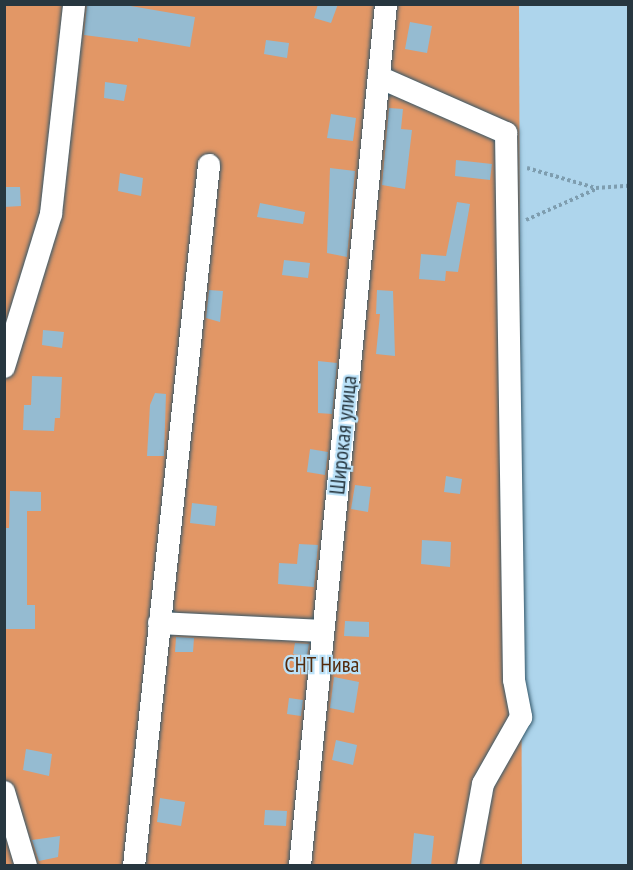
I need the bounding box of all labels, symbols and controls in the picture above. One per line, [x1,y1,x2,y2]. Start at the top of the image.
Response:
street label: Широкая улица [324,374,362,496]
park label: СНТ Нива [284,652,360,678]

